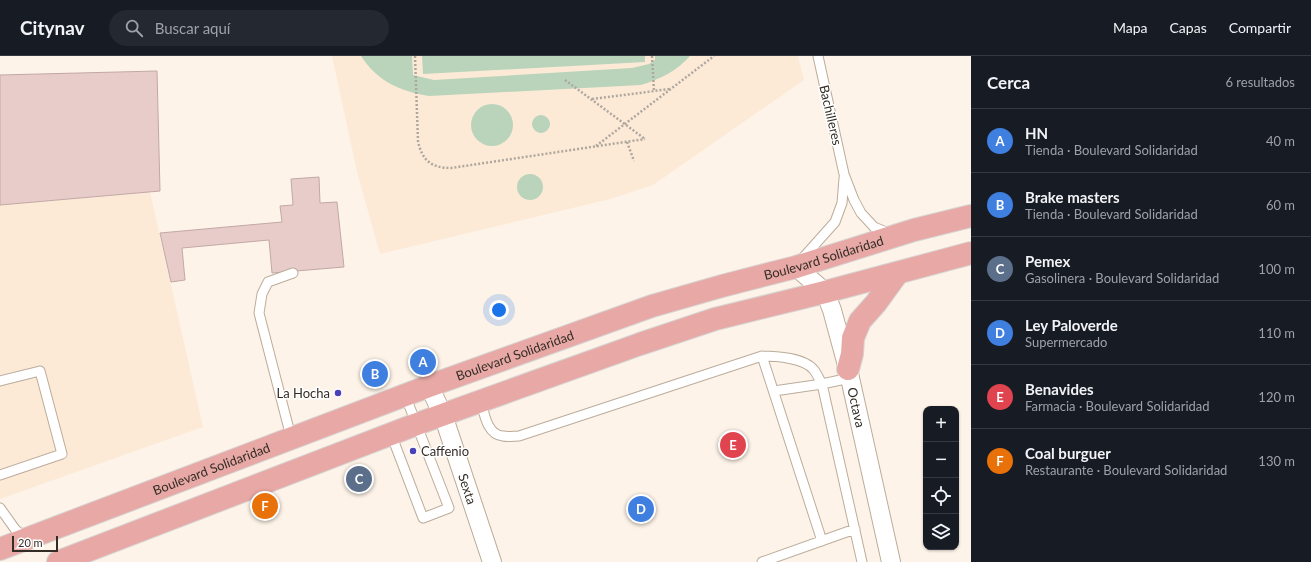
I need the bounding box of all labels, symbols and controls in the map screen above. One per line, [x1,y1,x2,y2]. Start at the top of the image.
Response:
search box [109,10,389,46]
text: Citynav [20,16,85,39]
icon: search [123,17,145,39]
text: Buscar aquí [155,19,230,37]
text: Mapa [1113,19,1148,36]
text: Capas [1170,19,1207,36]
text: Compartir [1229,19,1291,36]
text: Cerca [987,72,1030,93]
text: 6 resultados [1225,74,1295,90]
street label: Bachilleres [816,83,846,147]
text: HN [1025,124,1048,142]
text: A [995,133,1005,149]
text: 40 m [1266,133,1295,149]
text: Tienda · Boulevard Solidaridad [1025,142,1198,158]
text: Brake masters [1025,188,1120,206]
text: B [996,197,1004,213]
text: 60 m [1266,197,1295,213]
text: Tienda · Boulevard Solidaridad [1025,206,1198,222]
street label: Boulevard Solidaridad [762,232,885,283]
text: Pemex [1025,252,1070,270]
text: C [996,261,1004,277]
text: 100 m [1258,261,1295,277]
text: Gasolinera · Boulevard Solidaridad [1025,270,1219,286]
your location [489,300,509,320]
text: Ley Paloverde [1025,316,1118,334]
text: D [995,325,1005,341]
text: 110 m [1258,325,1295,341]
street label: Boulevard Solidaridad [454,327,576,384]
text: Supermercado [1025,334,1107,350]
pin: A [410,347,436,377]
pin: B [362,359,388,389]
text: Benavides [1025,380,1094,398]
place label: La Hocha [277,385,330,401]
street label: Octava [844,386,869,429]
marker: La Hocha [333,388,343,398]
text: E [996,389,1004,405]
text: 120 m [1258,389,1295,405]
text: Farmacia · Boulevard Solidaridad [1025,398,1210,414]
map controls [923,406,959,550]
button: + [923,406,959,442]
pin: E [720,430,746,460]
street label: Boulevard Solidaridad [150,439,272,498]
button: − [923,442,959,478]
place label: Caffenio [421,443,469,459]
text: Coal burguer [1025,444,1111,462]
marker: Caffenio [408,446,418,456]
text: F [996,453,1004,469]
text: 130 m [1258,453,1295,469]
text: Restaurante · Boulevard Solidaridad [1025,462,1227,478]
pin: C [346,464,372,494]
street label: Sexta [455,471,480,506]
button: locate [923,478,959,514]
pin: F [252,491,278,521]
pin: D [628,494,654,524]
button: layers [923,514,959,550]
scale bar [12,534,58,553]
text: 20 m [18,536,43,549]

